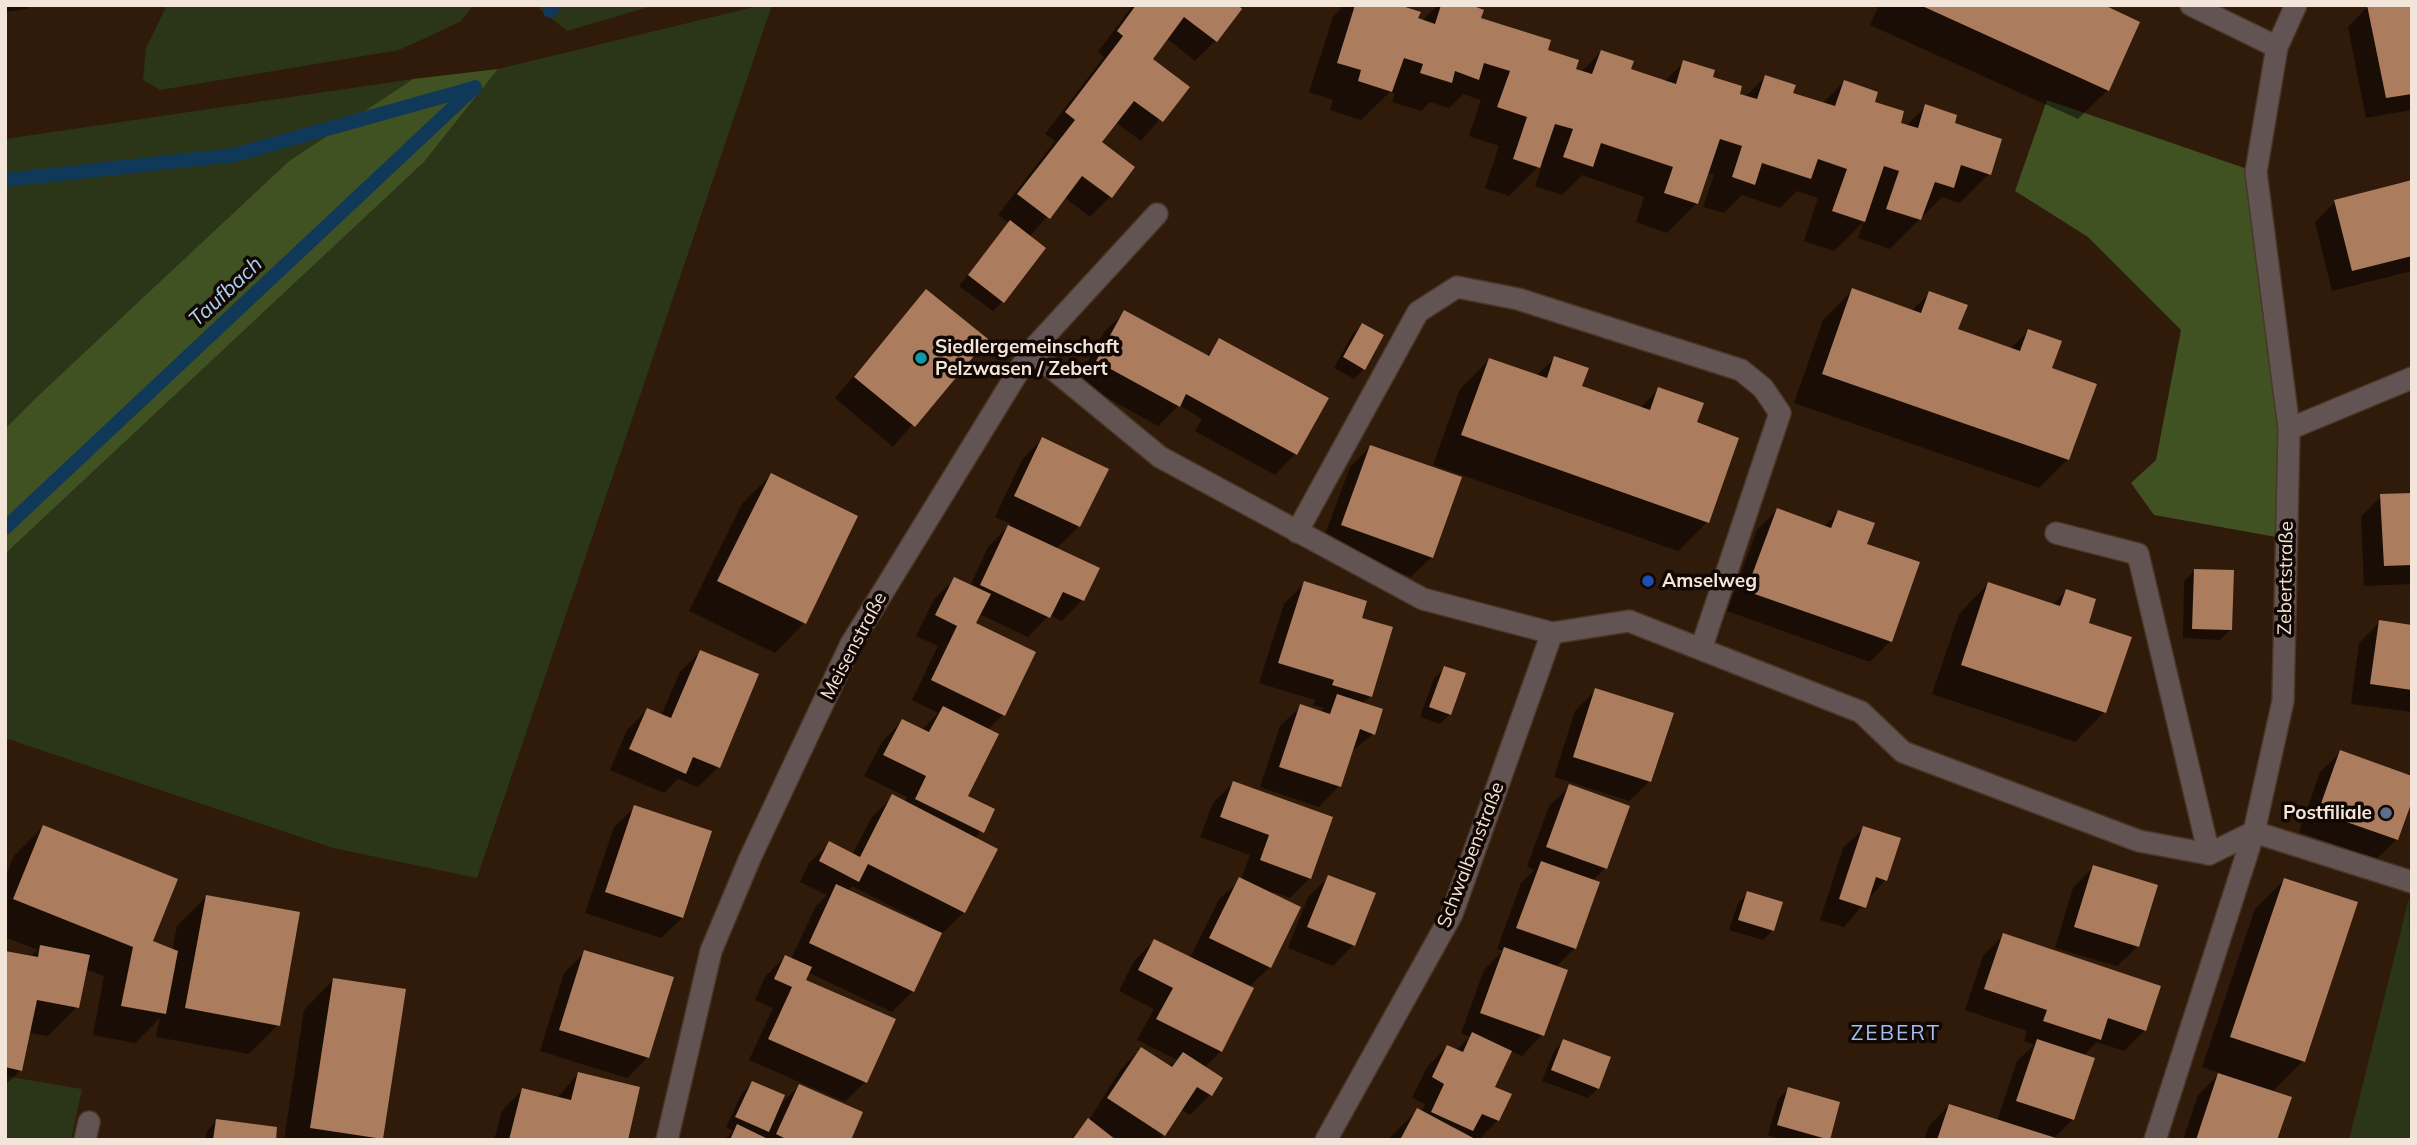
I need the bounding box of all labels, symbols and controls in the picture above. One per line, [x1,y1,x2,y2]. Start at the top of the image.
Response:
water label: Taufbach [184,252,268,332]
place label: Siedlergemeinschaft Pelzwasen / Zebert [935,336,1119,380]
marker: Siedlergemeinschaft Pelzwasen / Zebert [913,350,929,366]
street label: Zebertstraße [2274,521,2298,635]
place label: Amselweg [1662,570,1757,592]
marker: Amselweg [1640,573,1656,589]
street label: Meisenstraße [816,588,892,704]
street label: Schwalbenstraße [1433,779,1509,931]
place label: Postfiliale [2283,802,2372,824]
marker: Postfiliale [2378,805,2394,821]
district label: ZEBERT [1852,1021,1940,1047]

